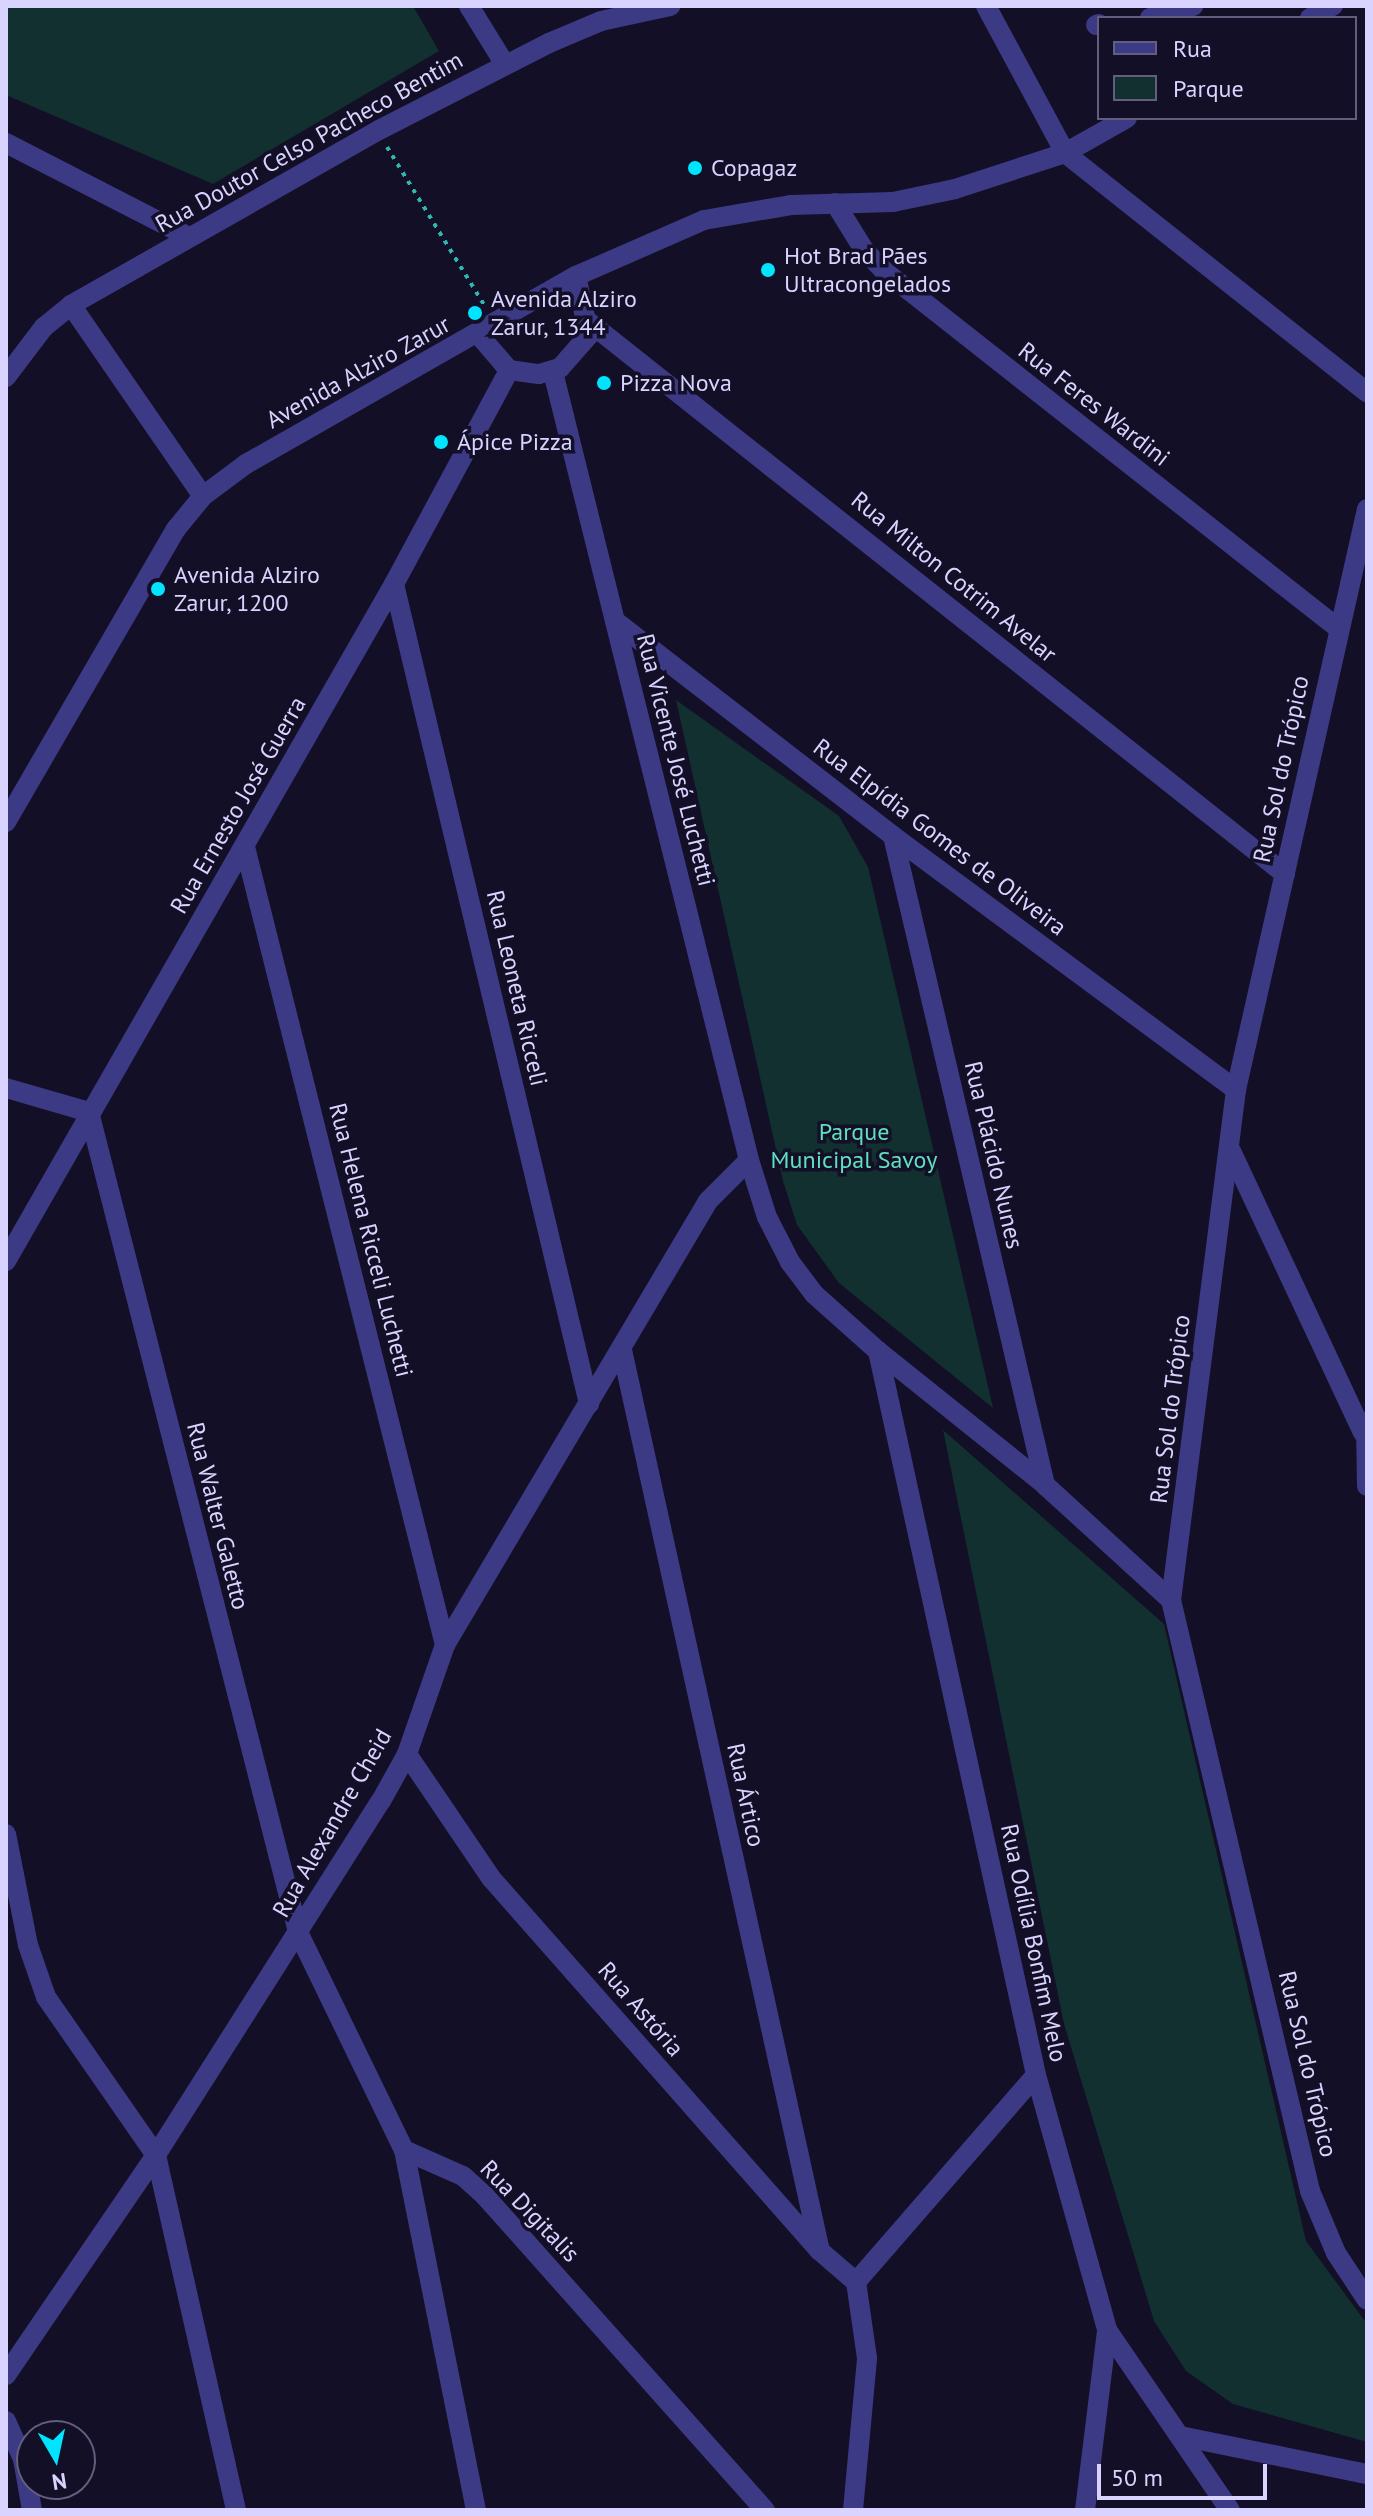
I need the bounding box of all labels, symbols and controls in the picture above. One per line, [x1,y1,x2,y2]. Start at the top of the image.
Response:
legend [1097,16,1357,120]
text: Rua [1173,33,1212,64]
street label: Rua Doutor Celso Pacheco Bentim [150,45,468,239]
text: Parque [1173,73,1244,104]
place label: Copagaz [711,154,797,182]
marker: Copagaz [686,159,704,177]
place label: Hot Brad Pães Ultracongelados [784,242,951,298]
marker: Hot Brad Pães Ultracongelados [759,261,777,279]
place label: Avenida Alziro Zarur, 1344 [491,285,638,341]
marker: Avenida Alziro Zarur, 1344 [466,304,484,322]
street label: Avenida Alziro Zarur [261,309,455,435]
street label: Rua Feres Wardini [1012,336,1176,472]
place label: Pizza Nova [620,369,732,397]
marker: Pizza Nova [595,374,613,392]
place label: Ápice Pizza [457,428,573,456]
marker: Ápice Pizza [432,433,450,451]
street label: Rua Milton Cotrim Avelar [845,485,1063,669]
place label: Avenida Alziro Zarur, 1200 [174,561,321,617]
marker: Avenida Alziro Zarur, 1200 [149,580,167,598]
street label: Rua Vicente José Luchetti [631,631,721,889]
street label: Rua Sol do Trópico [1247,673,1315,865]
street label: Rua Ernesto José Guerra [164,692,312,918]
street label: Rua Elpídia Gomes de Oliveira [808,732,1072,942]
street label: Rua Leoneta Ricceli [481,887,553,1089]
street label: Rua Plácido Nunes [958,1058,1030,1252]
street label: Rua Helena Ricceli Luchetti [323,1100,419,1380]
park label: Parque Municipal Savoy [771,1118,937,1174]
street label: Rua Sol do Trópico [1144,1313,1196,1505]
street label: Rua Walter Galetto [181,1419,255,1613]
street label: Rua Alexandre Cheid [266,1723,398,1923]
street label: Rua Ártico [721,1740,771,1850]
street label: Rua Odília Bonfim Melo [995,1821,1073,2065]
street label: Rua Astória [592,1956,690,2062]
street label: Rua Sol do Trópico [1273,1968,1343,2160]
street label: Rua Digitalis [474,2154,586,2268]
north arrow [16,2420,96,2500]
scale bar [1101,2448,1271,2498]
text: 50 m [1111,2462,1163,2493]
text: N [50,2467,69,2497]

